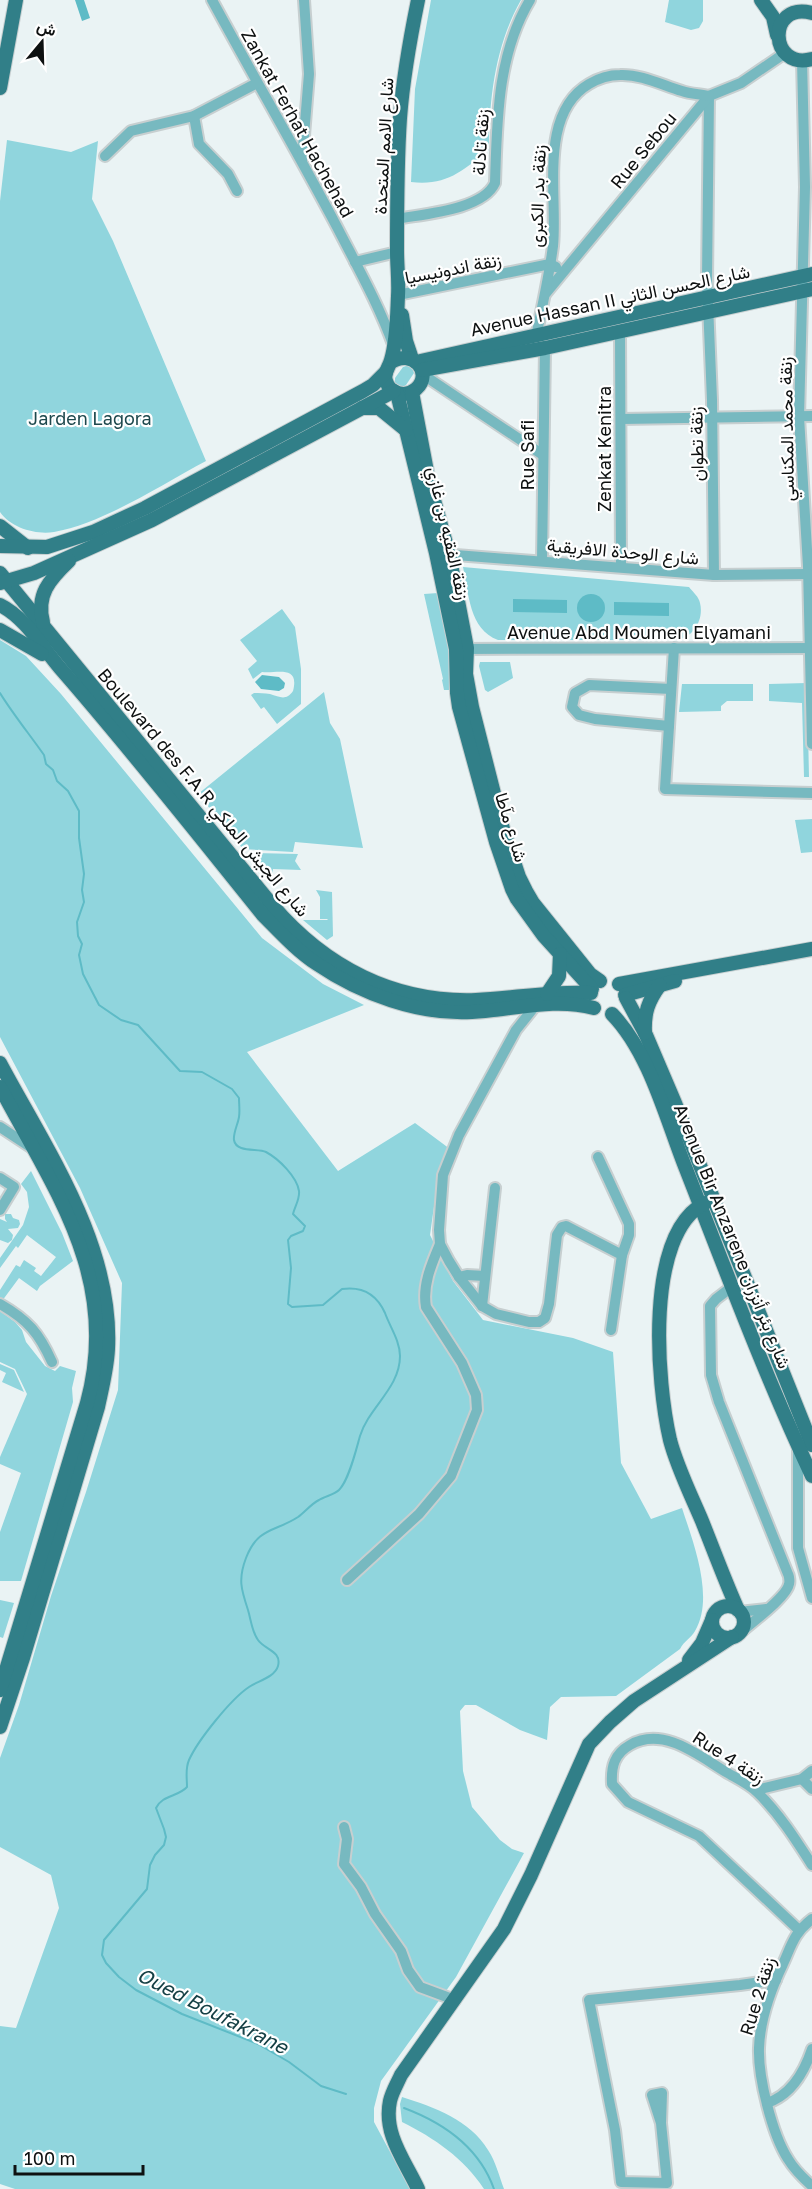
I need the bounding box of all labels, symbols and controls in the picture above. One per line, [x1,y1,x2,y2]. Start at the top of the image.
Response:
north arrow [12,12,72,72]
text: ش [35,15,59,40]
street label: Zankat Ferhat Hachehad [237,25,359,221]
street label: شارع الامم المتحدة [368,77,400,215]
street label: Rue Sebou [605,107,681,193]
street label: زنقة تادلة [467,108,494,176]
street label: زنقة بدر الكبرى [524,144,551,248]
street label: زنقة اندونيسيا [403,248,503,289]
street label: Avenue Hassan II شارع الحسن الثاني [468,260,753,345]
street label: زنقة محمد المكناسي [774,356,803,502]
street label: Zenkat Kenitra [593,386,615,512]
street label: زنقة تطوان [684,406,709,482]
park label: Jarden Lagora [28,407,152,429]
street label: Rue Safi [516,420,538,490]
street label: زنقة الفقيه بن غازي [418,464,475,603]
street label: شارع الوحدة الافريقية [546,533,700,571]
street label: Avenue Abd Moumen Elyamani [507,621,771,643]
street label: Boulevard des F.A.R شارع الجيش الملكي [90,663,314,924]
street label: شارع مآطا [489,790,533,865]
street label: Avenue Bir Anzarene شارع بئر أنزران [668,1100,796,1372]
street label: Rue 4 زنقة [688,1726,769,1789]
street label: Rue 2 زنقة [735,1954,780,2038]
water label: Oued Boufakrane [134,1962,293,2059]
scale bar [15,2138,142,2176]
text: 100 m [24,2147,75,2169]

